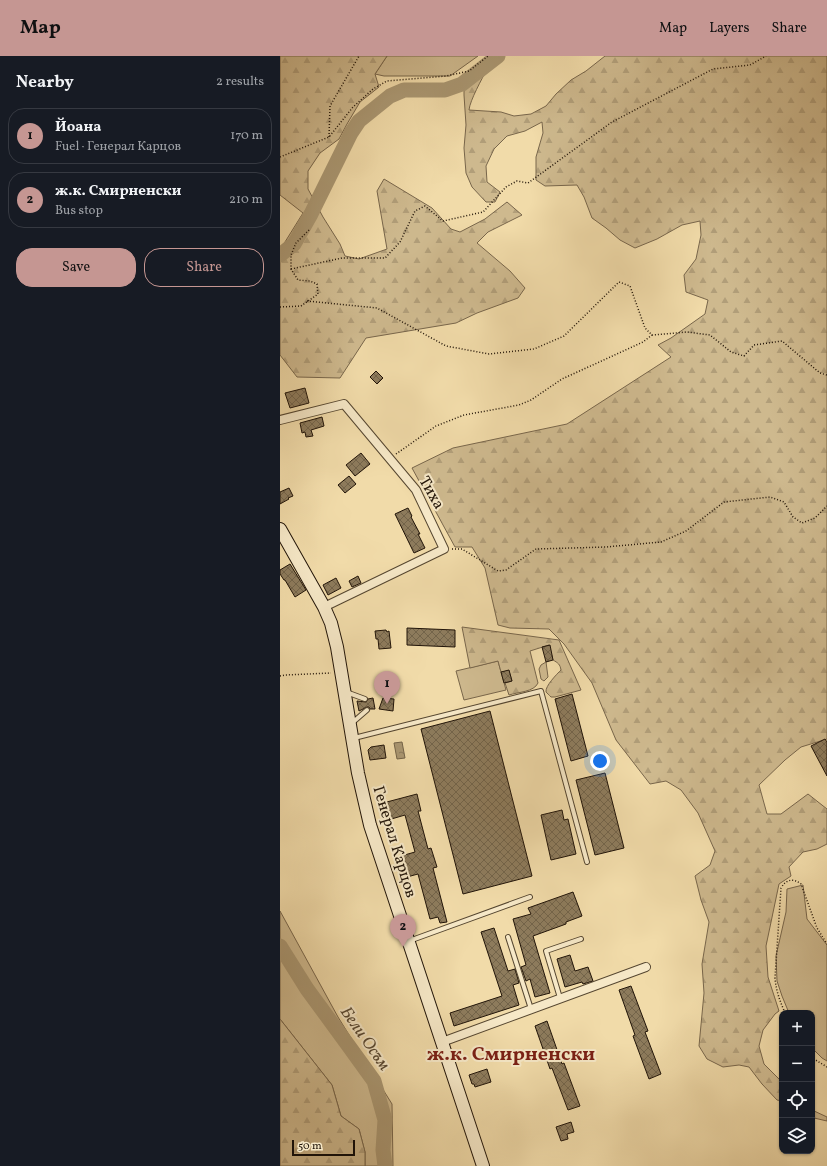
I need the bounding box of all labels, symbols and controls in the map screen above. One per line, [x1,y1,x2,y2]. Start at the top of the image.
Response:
text: Map [20,15,61,41]
text: Map [659,19,687,38]
text: Layers [709,19,749,38]
text: Share [771,19,807,38]
text: Nearby [16,71,74,94]
text: 2 results [216,73,264,91]
text: Йоана [55,117,101,138]
text: 1 [27,127,33,145]
text: 170 m [230,127,263,145]
text: Fuel · Генерал Карцов [55,138,181,156]
text: ж.к. Смирненски [55,181,181,202]
text: 2 [27,191,33,209]
text: 210 m [229,191,263,209]
text: Bus stop [55,202,103,220]
button: Save [16,248,136,287]
button: Share [144,248,264,287]
street label: Тиха [413,472,449,514]
pin: 1 [374,671,400,704]
your location [590,751,610,771]
street label: Генерал Карцов [367,783,421,901]
pin: 2 [390,914,416,947]
water label: Бели Осъм [334,1002,396,1076]
map controls [779,1010,815,1154]
button: + [779,1010,815,1046]
district label: ж.к. Смирненски [427,1041,595,1069]
button: − [779,1046,815,1082]
button: locate [779,1082,815,1118]
button: layers [779,1118,815,1154]
scale bar [292,1138,355,1157]
text: 50 m [298,1139,322,1154]

